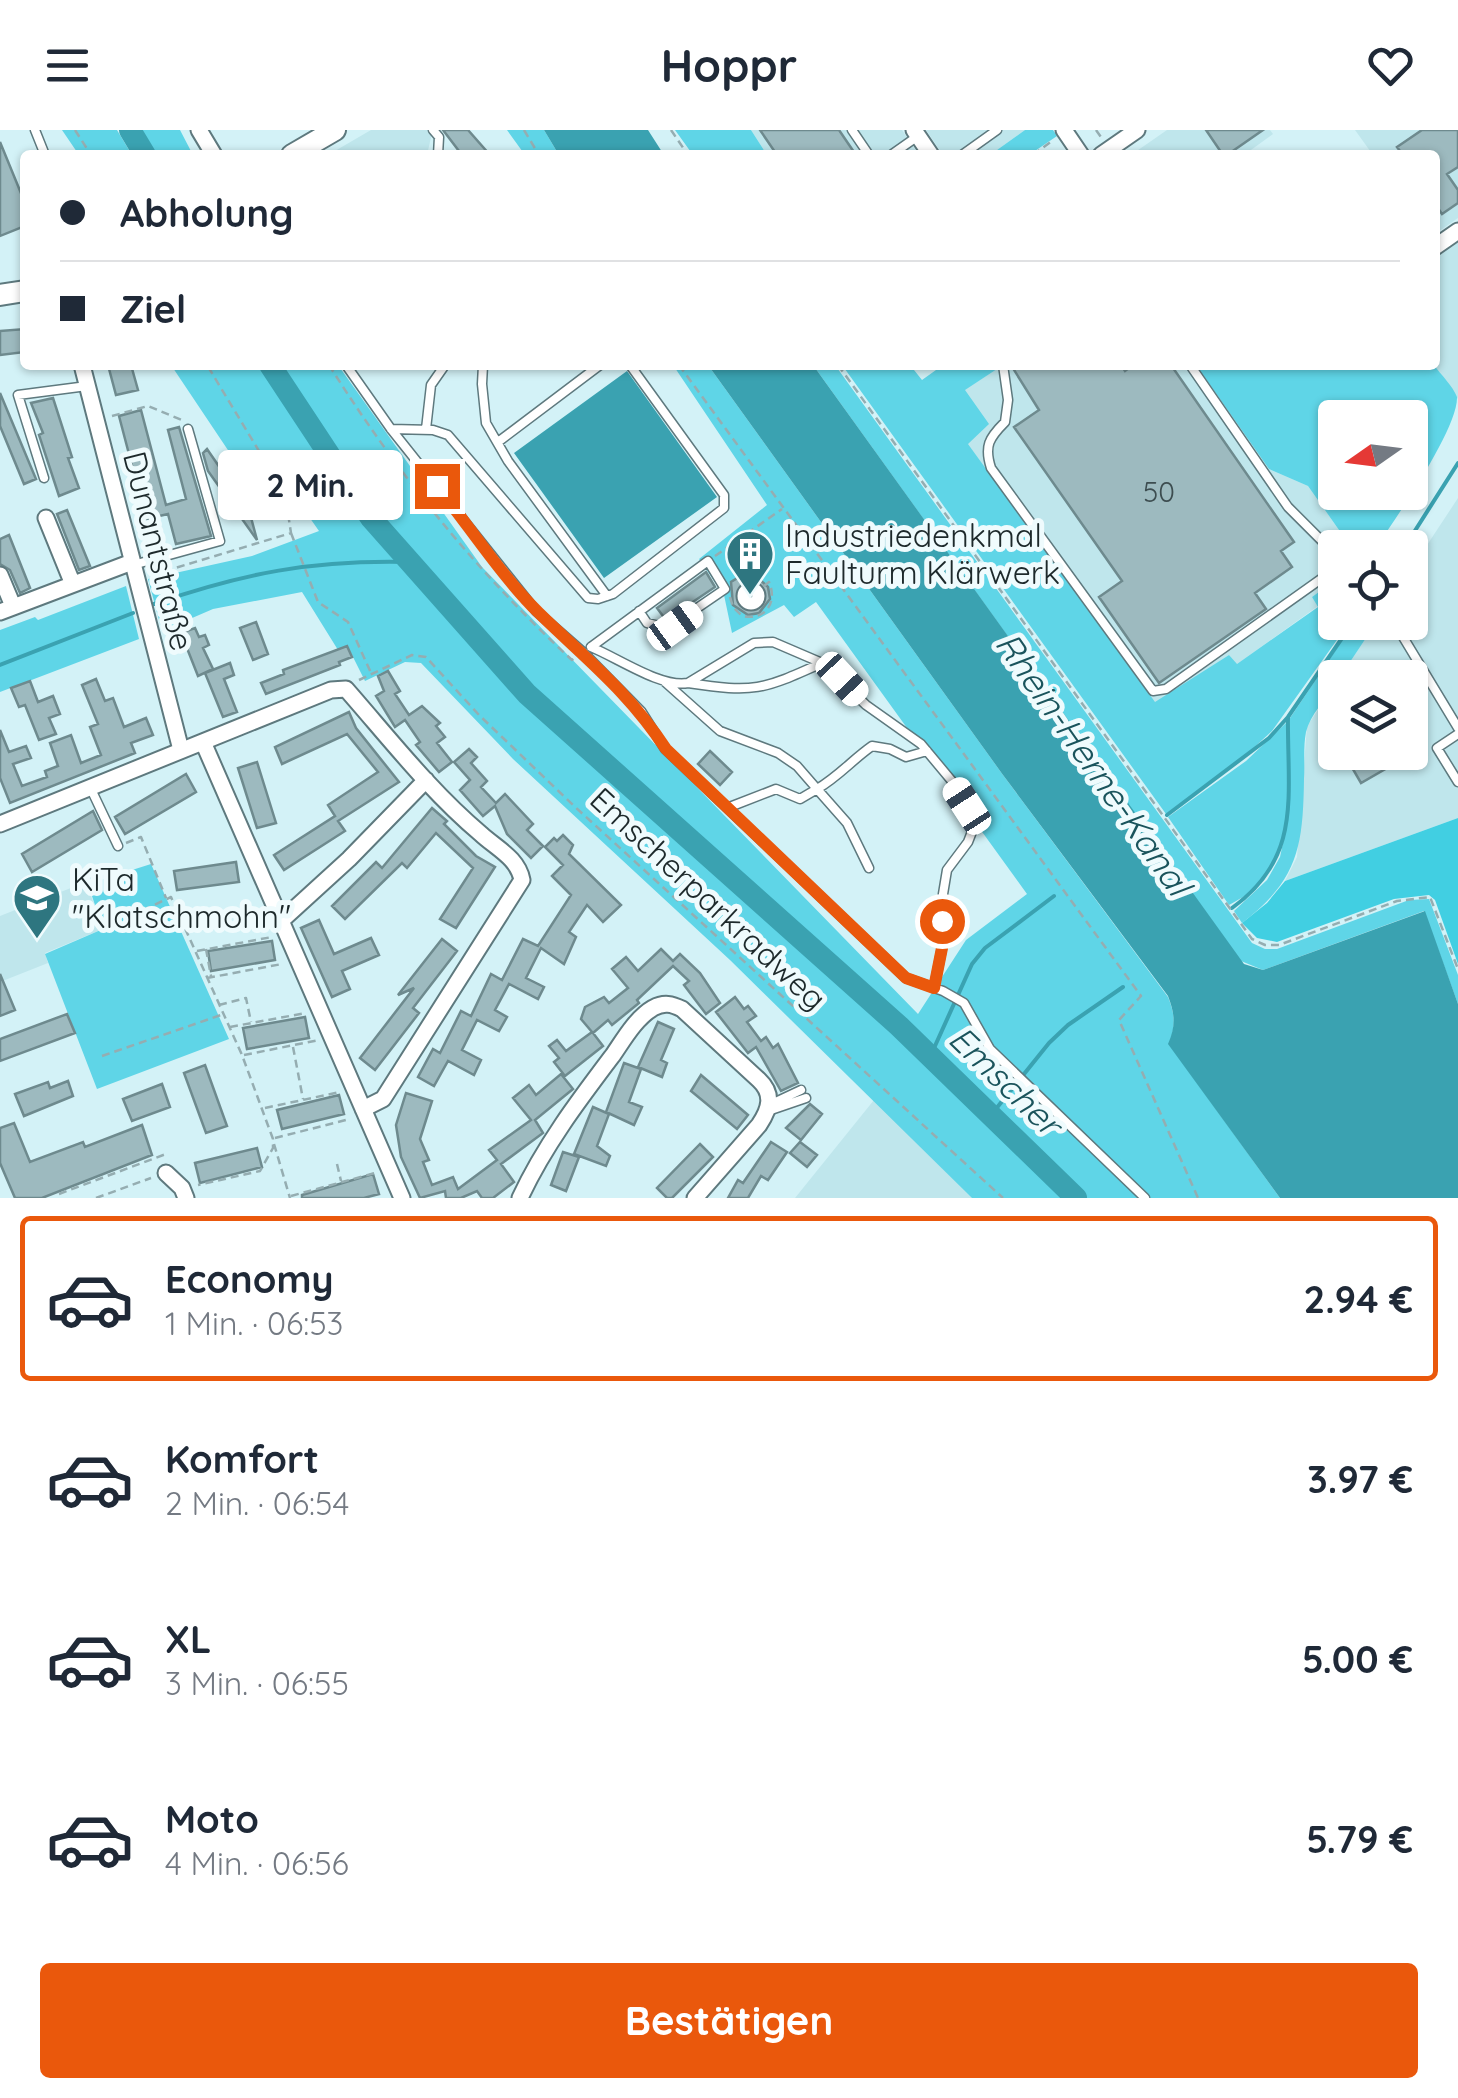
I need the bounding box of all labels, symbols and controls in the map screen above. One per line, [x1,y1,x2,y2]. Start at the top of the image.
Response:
text: Hoppr [661,37,797,93]
icon: menu [40,38,95,93]
icon: heart [1363,38,1418,93]
text: Abholung [120,189,293,237]
text: Ziel [120,285,186,333]
north arrow [1318,400,1428,510]
map controls [1318,400,1428,770]
street label: Dunantstraße [115,447,203,654]
callout: 2 Min. [217,451,402,521]
route end [415,464,460,509]
text: 2 Min. [267,465,354,505]
house number: 50 [1143,474,1175,509]
place label: Industriedenkmal Faulturm Klärwerk [785,515,1060,592]
building icon: Industriedenkmal Faulturm Klärwerk [724,528,776,596]
button: locate [1318,530,1428,640]
car [642,596,708,656]
water label: Rhein-Herne-Kanal [987,623,1203,907]
car [811,647,873,711]
button: layers [1318,660,1428,770]
car [938,773,996,839]
street label: Emscherparkradweg [582,778,835,1018]
place label: KiTa "Klatschmohn" [72,859,291,936]
school or university icon: KiTa "Klatschmohn" [11,872,63,940]
route start [920,899,965,944]
water label: Emscher [940,1016,1074,1148]
icon: car [45,1254,135,1344]
text: Economy [165,1255,334,1303]
text: 2.94 € [1304,1275,1413,1323]
text: 1 Min. · 06:53 [165,1303,343,1343]
icon: car [45,1434,135,1524]
text: Komfort [165,1435,319,1483]
text: 3.97 € [1307,1455,1413,1503]
text: 2 Min. · 06:54 [165,1483,349,1523]
icon: car [45,1614,135,1704]
text: XL [165,1615,211,1663]
text: 5.00 € [1302,1635,1413,1683]
text: 3 Min. · 06:55 [165,1663,349,1703]
icon: car [45,1794,135,1884]
text: Moto [165,1795,259,1843]
text: 5.79 € [1306,1815,1413,1863]
text: 4 Min. · 06:56 [165,1843,349,1883]
button: Bestätigen [40,1963,1418,2078]

